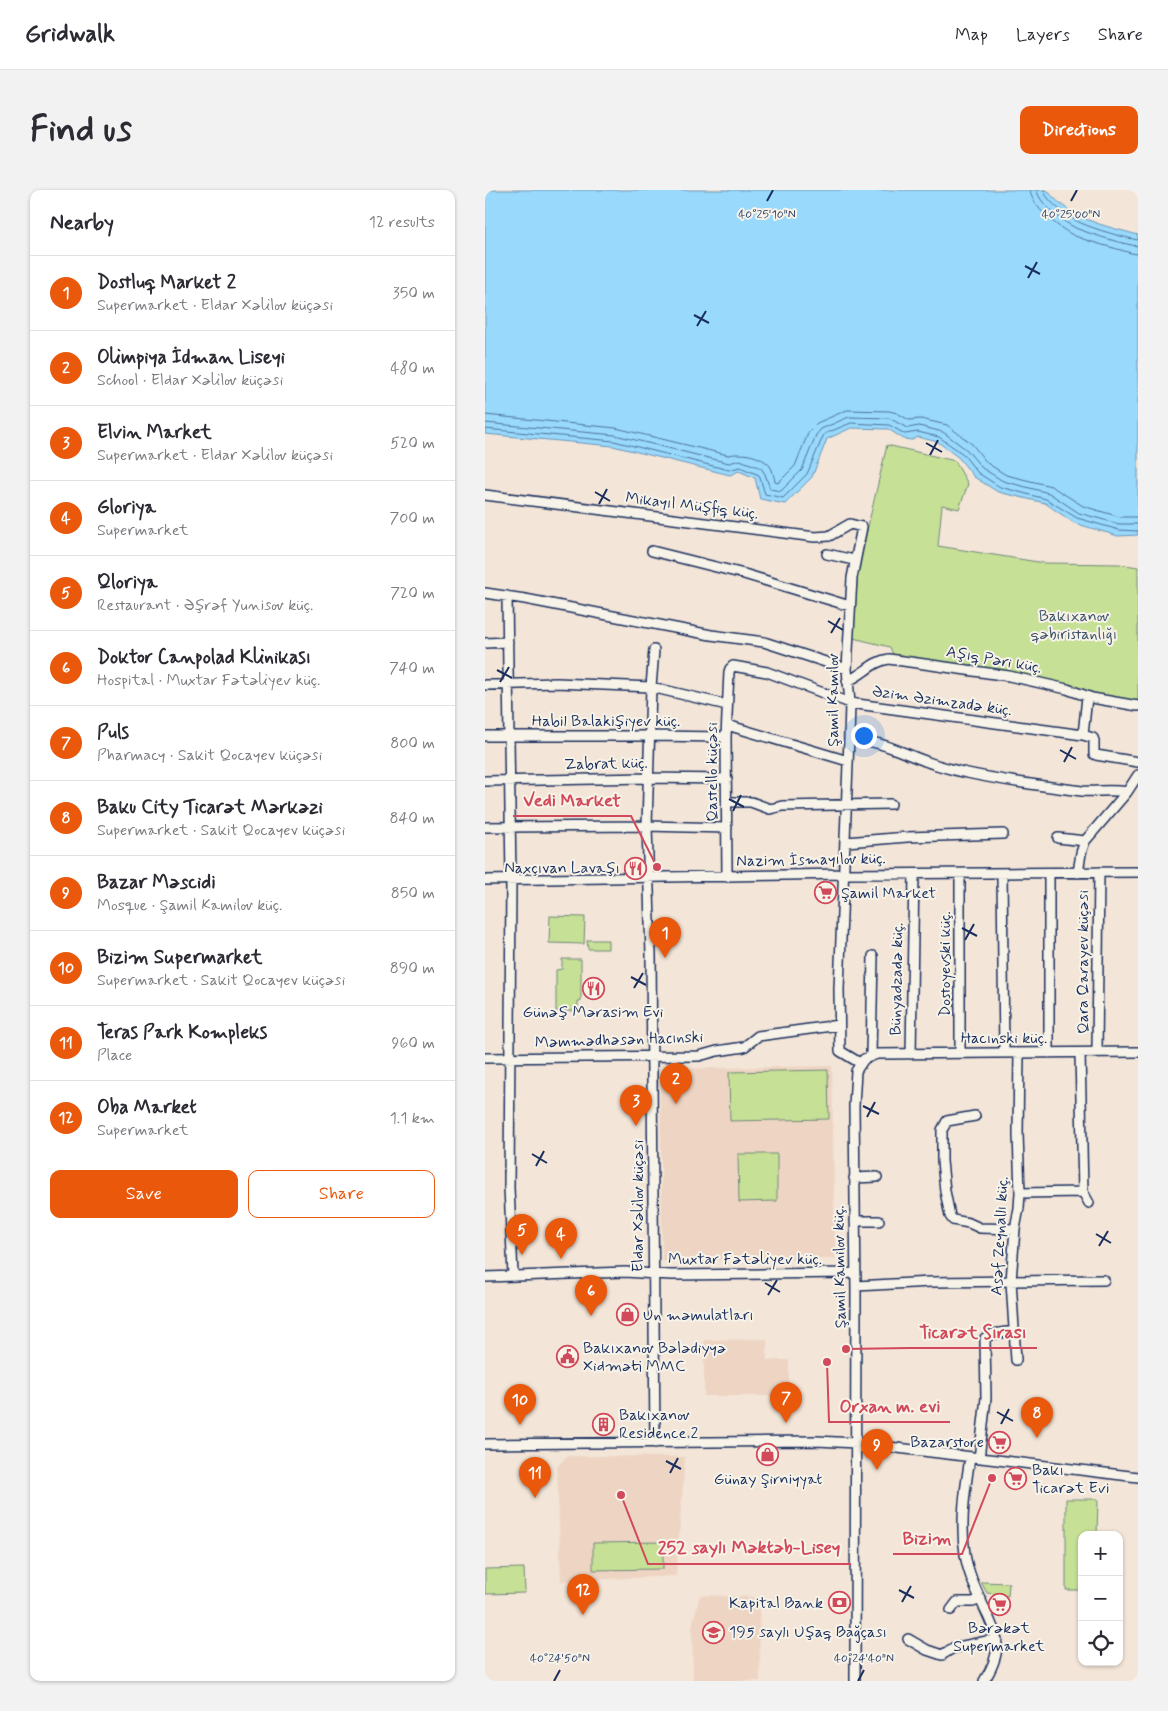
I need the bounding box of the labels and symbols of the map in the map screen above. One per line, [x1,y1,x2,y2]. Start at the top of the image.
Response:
text: 40°25'10"N [738,207,796,223]
text: 40°25'00"N [1042,207,1100,223]
street label: Mikayıl Müşfiq küç. [624,487,760,525]
park label: Bakıxanov qəbiristanlığı [1031,606,1117,645]
street label: Aşıq Pəri küç. [945,641,1043,679]
street label: Şamil Kamilov [823,653,844,747]
street label: Əzim Əzimzadə küç. [871,681,1013,721]
street label: Habil Balakişiyev küç. [532,711,680,732]
street label: Qastello küçəsi [702,722,723,822]
your location [851,723,877,749]
street label: Zabrat küç. [564,753,648,775]
callout: Vedi Market [513,783,631,816]
text: Vedi Market [523,789,621,813]
street label: Nazim İsmayılov küç. [736,848,886,872]
restaurant icon: Naxçıvan Lavaşı [624,856,648,880]
place label: Naxçıvan Lavaşı [504,858,620,879]
supermarket icon: Şamil Market [813,881,837,905]
place label: Şamil Market [841,883,936,904]
street label: Qara Qarayev küçəsi [1073,890,1094,1034]
street label: Dostoyevski küç. [935,911,956,1017]
pin: 1 [649,917,681,958]
street label: Bünyadzadə küç. [886,922,908,1036]
restaurant icon: Günəş Mərasim Evi [581,976,605,1000]
place label: Günəş Mərasim Evi [523,1002,664,1023]
street label: Məmmədhəsən Hacınski [534,1027,704,1053]
street label: Hacınski küç. [961,1028,1047,1049]
pin: 2 [660,1063,692,1104]
pin: 3 [620,1085,652,1126]
street label: Eldar Xəlilov küçəsi [628,1139,649,1272]
street label: Asəf Zeynallı küç. [986,1176,1014,1296]
street label: Şamil Kamilov küç. [828,1205,852,1329]
pin: 5 [506,1214,538,1255]
pin: 4 [545,1218,577,1259]
street label: Muxtar Fətəliyev küç. [668,1249,822,1270]
pin: 6 [575,1275,607,1316]
shop icon: Un məmulatları [615,1303,639,1327]
place label: Un məmulatları [643,1305,754,1326]
callout: Ticarət Sırası [909,1315,1037,1348]
text: Ticarət Sırası [919,1321,1027,1345]
place label: Bakıxanov Bələdiyyə Xidməti MMC [583,1338,726,1377]
public building icon: Bakıxanov Bələdiyyə Xidməti MMC [555,1345,579,1369]
pin: 7 [770,1382,802,1423]
pin: 10 [504,1384,536,1425]
callout: Orxan m. evi [829,1389,950,1422]
text: Orxan m. evi [840,1395,940,1419]
pin: 8 [1021,1397,1053,1438]
place label: Bakıxanov Residence 2 [619,1405,699,1444]
building icon: Bakıxanov Residence 2 [591,1412,615,1436]
pin: 9 [861,1429,893,1470]
supermarket icon: Bazarstore [988,1430,1012,1454]
place label: Bazarstore [910,1432,984,1453]
shop icon: Günay Şirniyyat [756,1443,780,1467]
pin: 11 [519,1457,551,1498]
place label: Bakı Ticarət Evi [1032,1460,1109,1499]
supermarket icon: Bakı Ticarət Evi [1004,1467,1028,1491]
place label: Günay Şirniyyat [714,1469,822,1490]
callout: Bizim [893,1521,962,1554]
text: Bizim [903,1527,952,1551]
callout: 252 saylı Məktəb-Lisey [648,1531,851,1564]
text: 252 saylı Məktəb-Lisey [658,1536,840,1560]
pin: 12 [567,1574,599,1615]
bank icon: Kapital Bank [827,1591,851,1615]
supermarket icon: Bərəkət Supermarket [987,1592,1011,1616]
place label: Kapital Bank [729,1593,823,1614]
place label: Bərəkət Supermarket [953,1618,1045,1657]
school or university icon: 195 saylı Uşaq Bağçası [701,1620,725,1644]
place label: 195 saylı Uşaq Bağçası [729,1622,887,1643]
text: 40°24'50"N [530,1651,590,1667]
text: 40°24'40"N [834,1651,894,1667]

